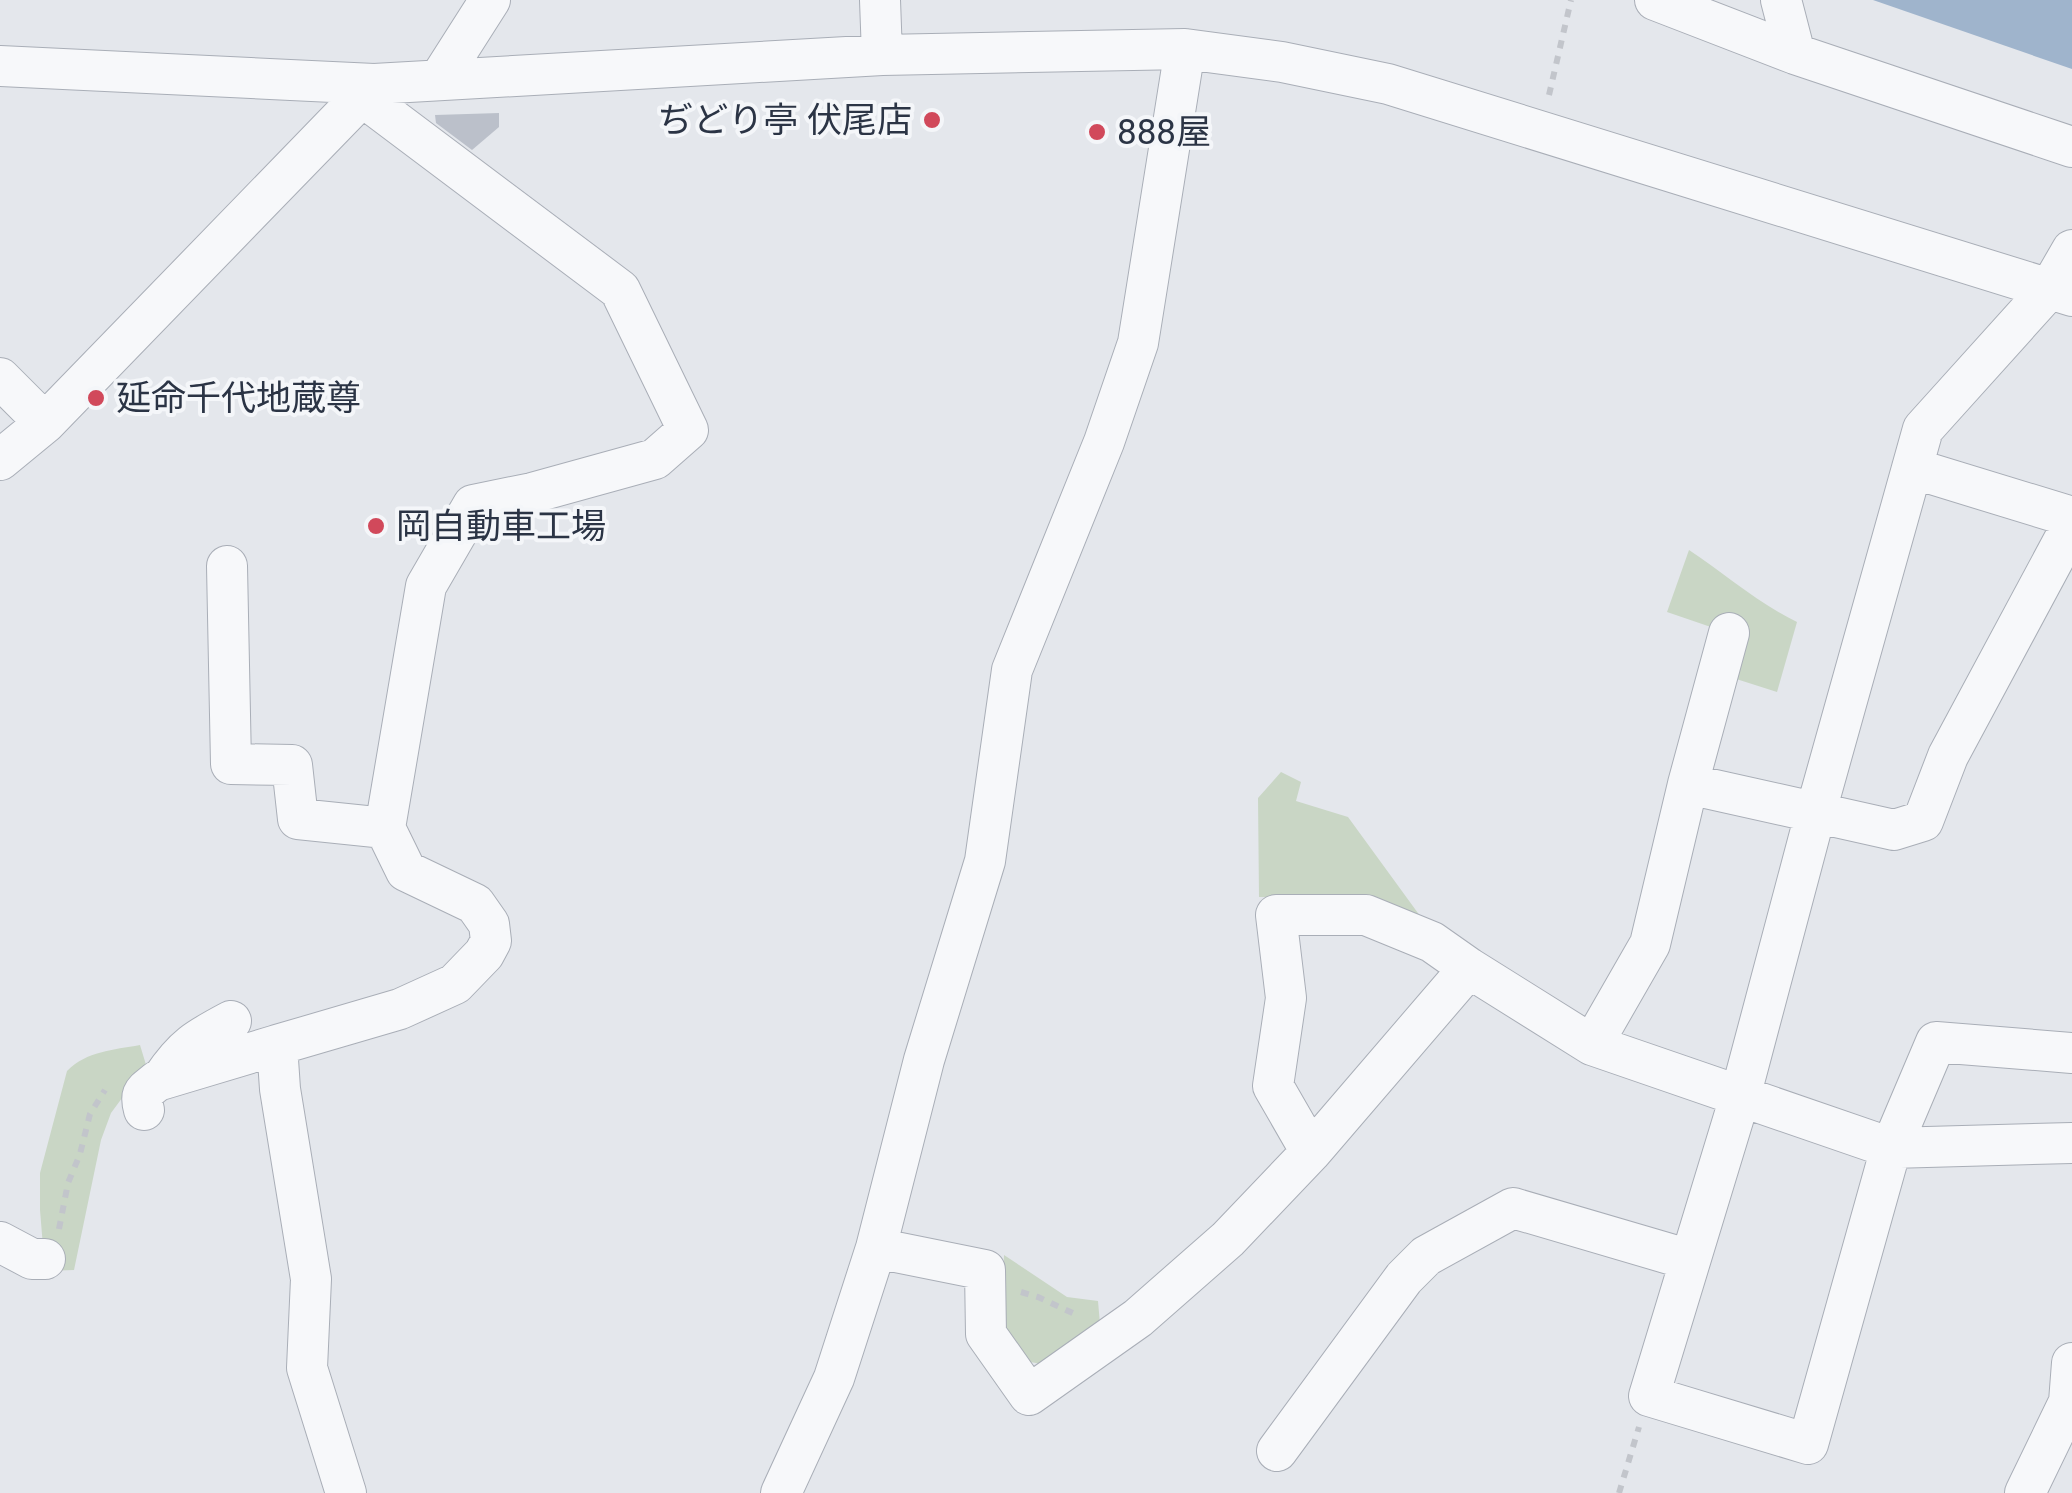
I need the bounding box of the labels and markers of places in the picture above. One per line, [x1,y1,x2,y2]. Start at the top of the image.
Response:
place label: ぢどり亭 伏尾店 [658,100,912,141]
marker: ぢどり亭 伏尾店 [921,109,943,131]
place label: 888屋 [1117,112,1211,153]
marker: 888屋 [1086,121,1108,143]
place label: 延命千代地蔵尊 [116,378,361,419]
marker: 延命千代地蔵尊 [85,387,107,409]
place label: 岡自動車工場 [396,506,606,547]
marker: 岡自動車工場 [365,515,387,537]

